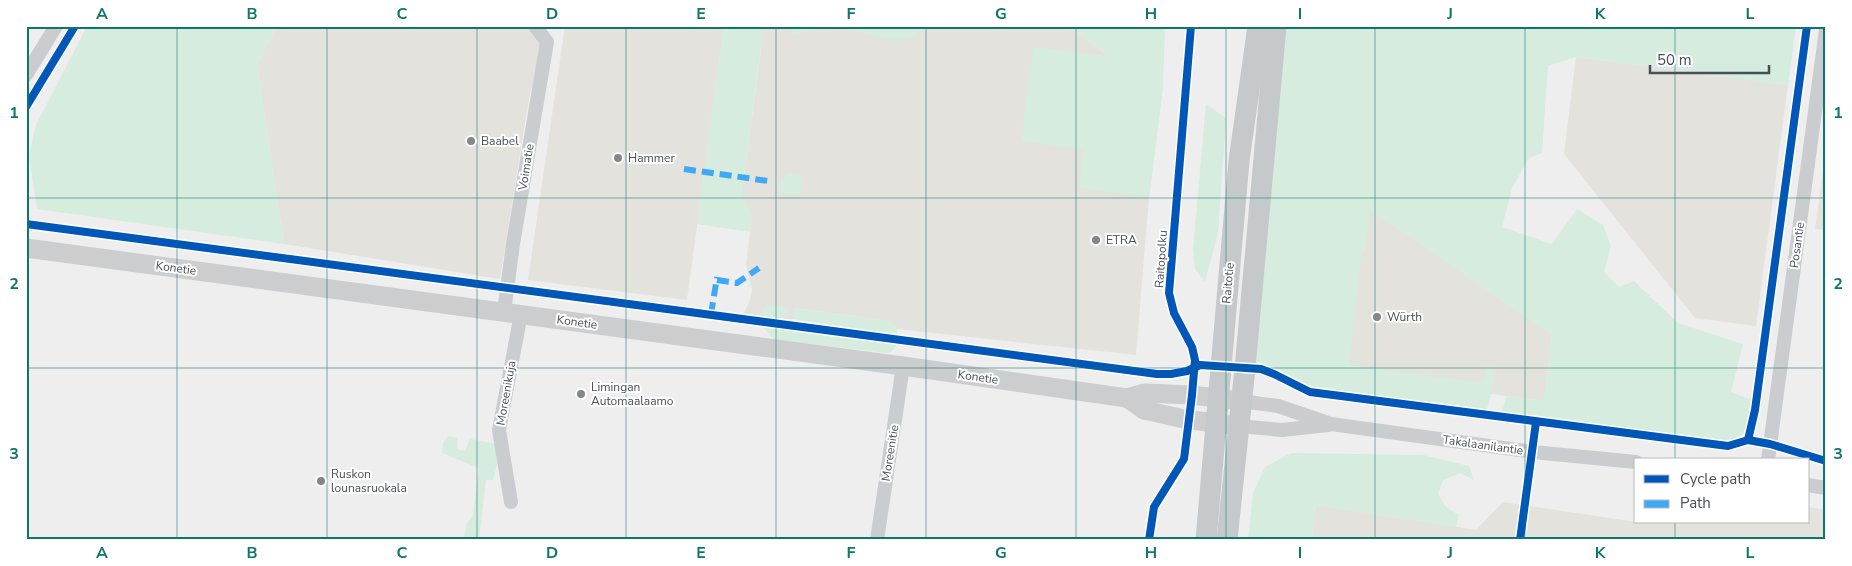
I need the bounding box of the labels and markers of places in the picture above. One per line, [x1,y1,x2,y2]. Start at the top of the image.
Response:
place label: Baabel [481,133,519,149]
marker: Baabel [465,135,477,147]
place label: Hammer [628,150,675,166]
marker: Hammer [612,152,624,164]
place label: ETRA [1106,232,1137,248]
marker: ETRA [1090,234,1102,246]
place label: Würth [1387,309,1422,325]
marker: Würth [1371,311,1383,323]
place label: Limingan Automaalaamo [591,379,674,409]
marker: Limingan Automaalaamo [575,388,587,400]
place label: Ruskon lounasruokala [331,466,407,496]
marker: Ruskon lounasruokala [315,475,327,487]

